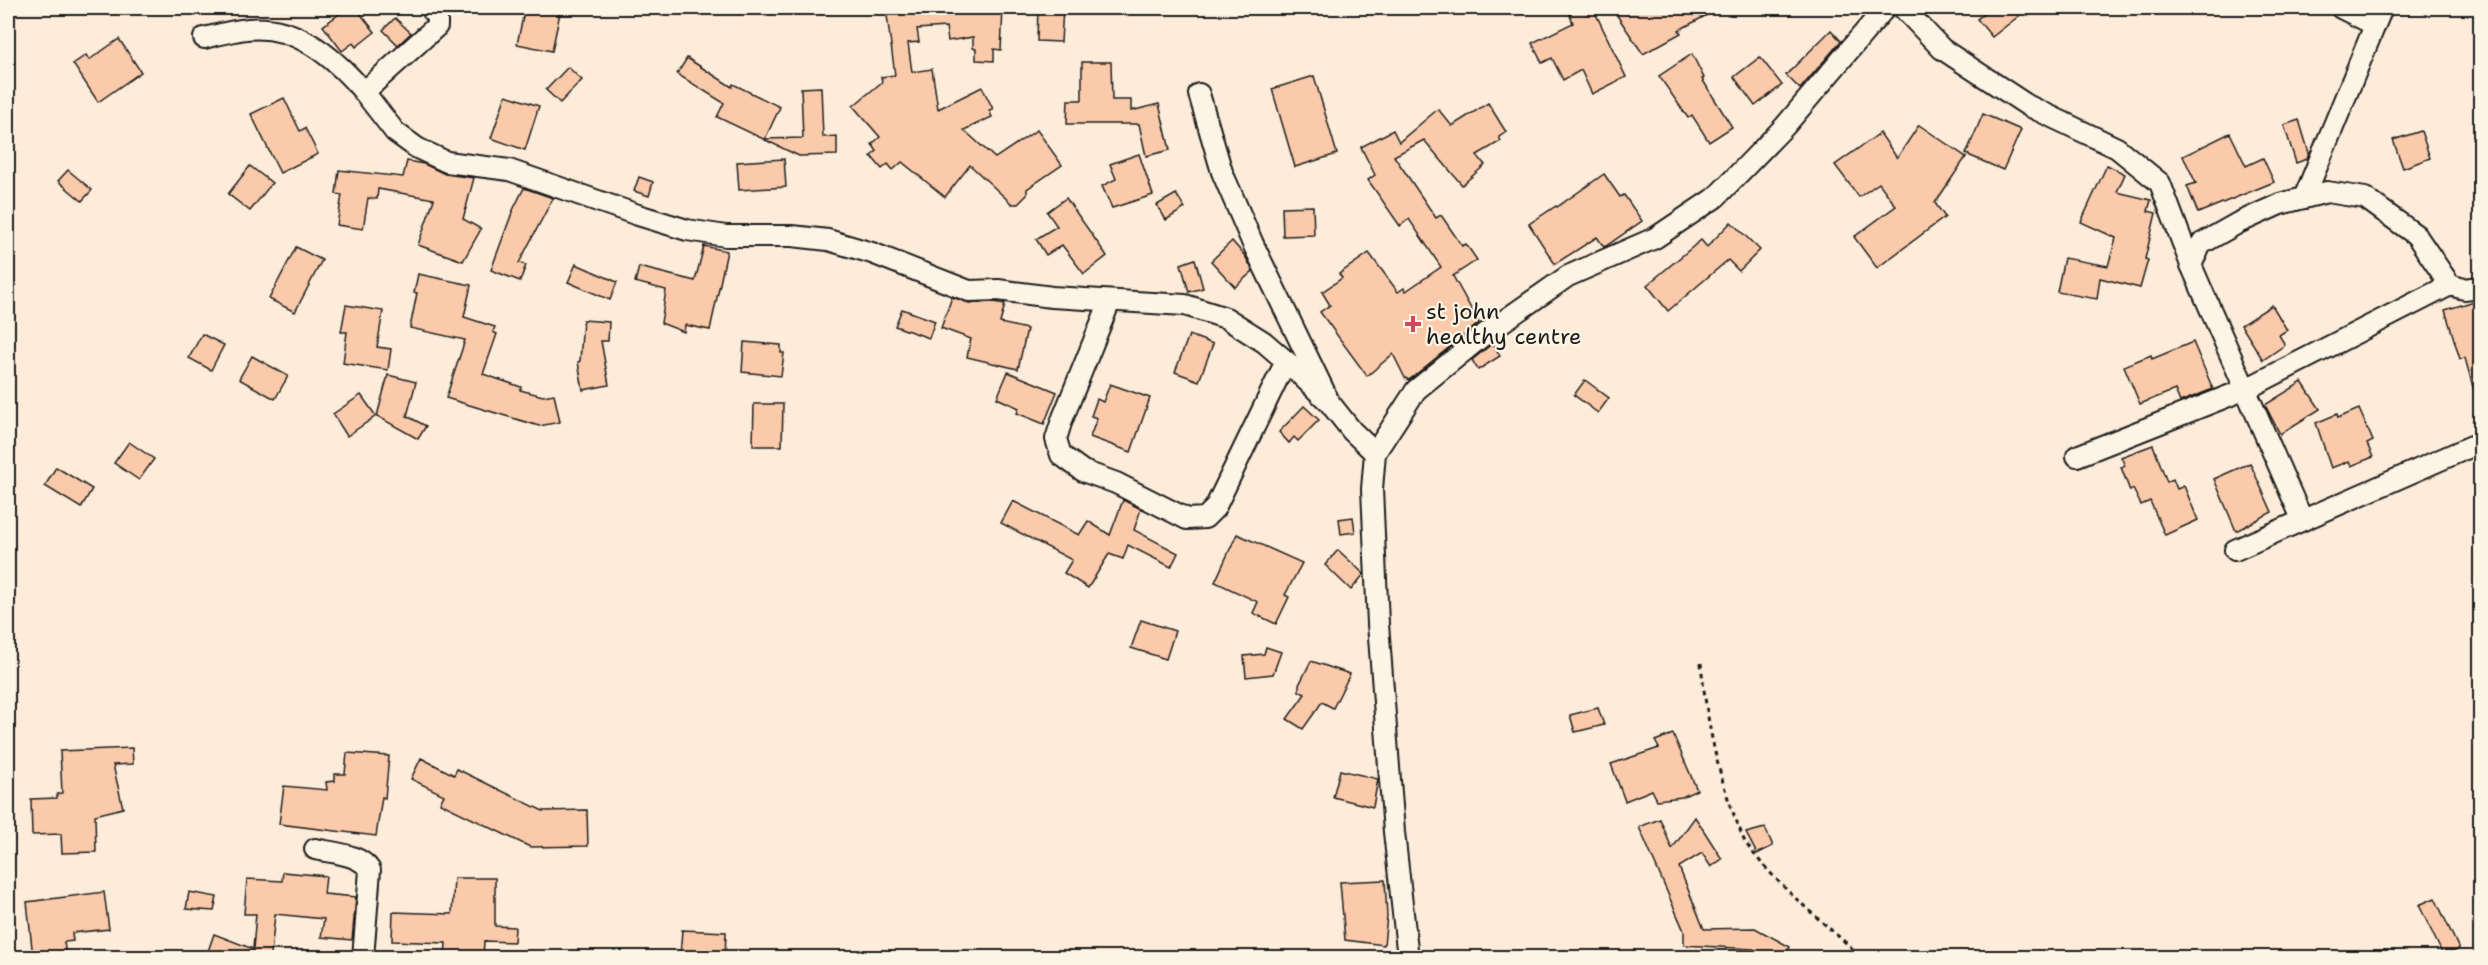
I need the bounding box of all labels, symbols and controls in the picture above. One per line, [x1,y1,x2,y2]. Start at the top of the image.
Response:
place label: st john healthy centre [1426,297,1582,351]
marker: st john healthy centre [1404,315,1422,333]

